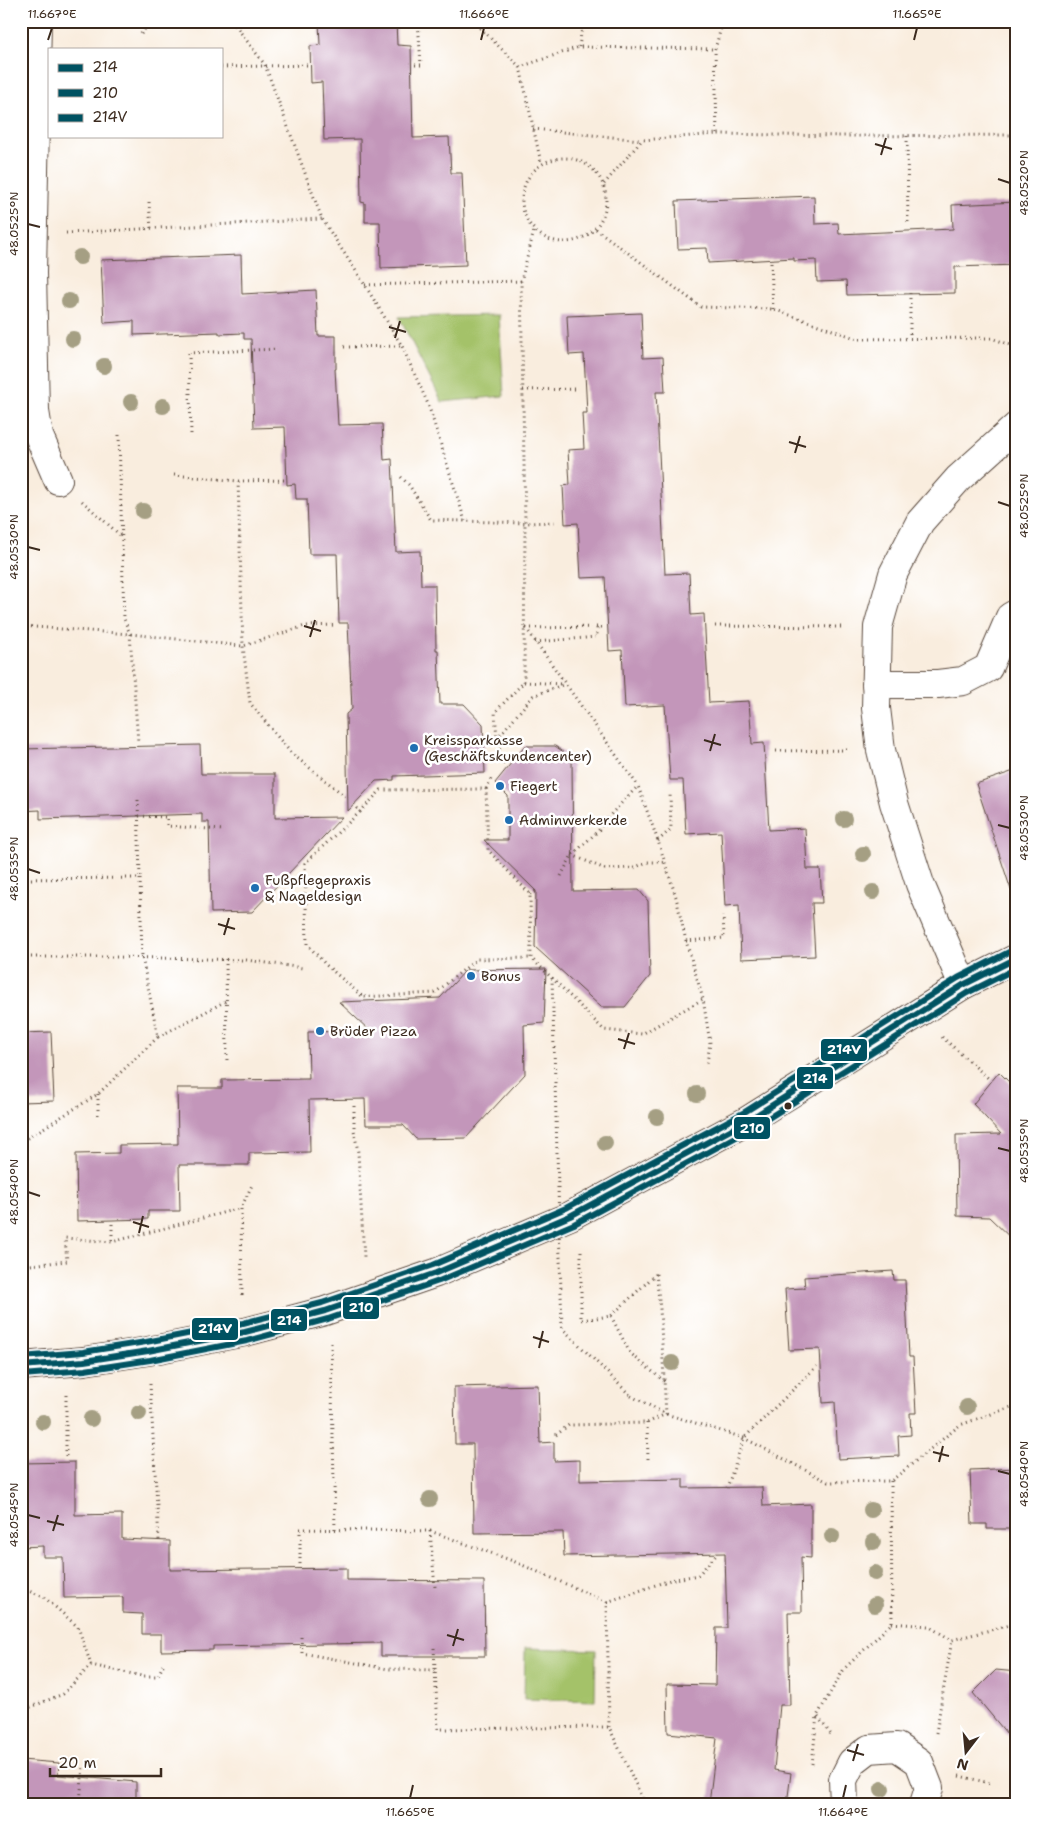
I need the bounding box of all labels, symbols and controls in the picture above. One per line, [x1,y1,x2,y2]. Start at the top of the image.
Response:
text: 11.667°E [27,6,77,22]
text: 11.666°E [459,6,509,22]
text: 11.665°E [893,6,941,22]
legend [48,48,222,138]
text: 214 [92,57,118,77]
text: 210 [92,83,118,103]
text: 214V [92,107,127,127]
text: 48.0520°N [1016,150,1032,216]
text: 48.0525°N [6,192,22,256]
text: 48.0525°N [1016,474,1032,538]
text: 48.0530°N [6,514,22,580]
place label: Kreissparkasse (Geschäftskundencenter) [424,731,592,765]
marker: Kreissparkasse (Geschäftskundencenter) [408,742,420,754]
place label: Fiegert [510,777,558,795]
marker: Fiegert [494,780,506,792]
text: 48.0530°N [1016,795,1032,861]
place label: Adminwerker.de [519,811,628,829]
marker: Adminwerker.de [503,814,515,826]
text: 48.0535°N [6,837,22,901]
place label: Fußpflegepraxis & Nageldesign [265,871,371,905]
marker: Fußpflegepraxis & Nageldesign [249,882,261,894]
place label: Bonus [481,967,521,985]
marker: Bonus [465,970,477,982]
place label: Brüder Pizza [330,1022,417,1040]
marker: Brüder Pizza [314,1025,326,1037]
line badge: 214V [820,1038,868,1062]
text: 214V [827,1040,861,1058]
line badge: 214 [796,1066,834,1090]
text: 214 [802,1069,828,1087]
unlabelled marker [783,1101,793,1111]
line badge: 210 [733,1116,771,1140]
text: 210 [740,1119,765,1137]
text: 48.0535°N [1016,1119,1032,1183]
text: 48.0540°N [6,1159,22,1225]
line badge: 210 [342,1296,380,1320]
text: 210 [349,1298,374,1316]
line badge: 214 [270,1308,308,1332]
text: 214 [276,1311,302,1329]
line badge: 214V [191,1317,239,1341]
text: 214V [198,1319,232,1337]
text: 48.0540°N [1016,1441,1032,1507]
text: 48.0545°N [6,1483,22,1547]
north arrow [940,1728,990,1778]
scale bar [50,1745,161,1777]
text: 20 m [58,1753,97,1773]
text: N [955,1754,970,1775]
text: 11.665°E [386,1804,434,1820]
text: 11.664°E [818,1804,868,1820]

